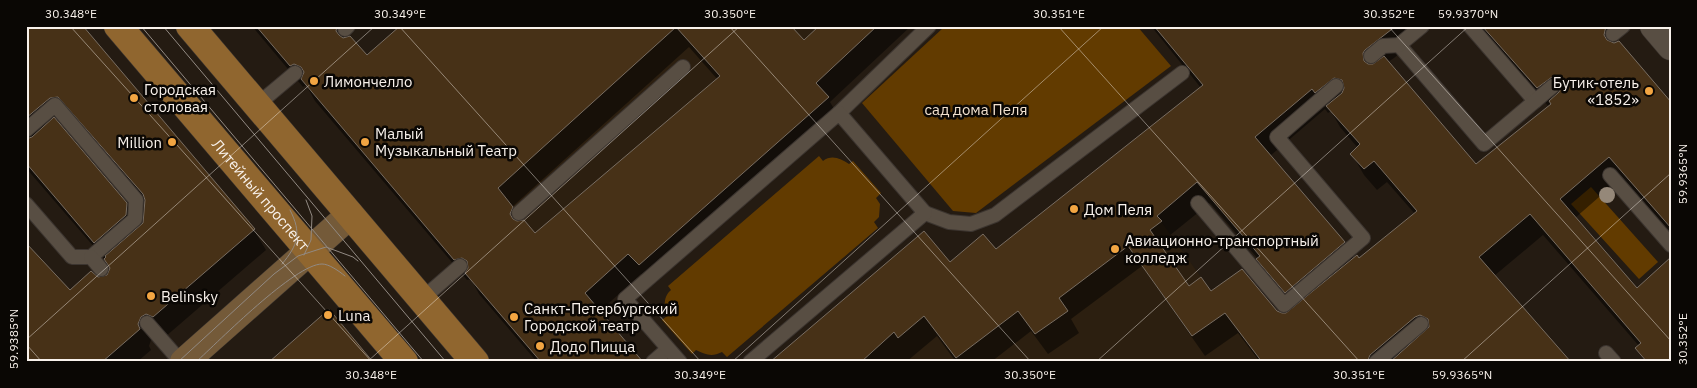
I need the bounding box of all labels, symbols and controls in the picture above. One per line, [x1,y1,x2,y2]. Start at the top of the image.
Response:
text: 30.348°E [45,6,97,21]
text: 30.349°E [374,6,426,21]
text: 30.350°E [704,6,756,21]
text: 30.351°E [1033,6,1085,21]
text: 30.352°E [1363,6,1415,21]
text: 59.9370°N [1438,6,1498,21]
place label: Лимончелло [324,72,412,91]
place label: Бутик-отель «1852» [1553,73,1639,109]
marker: Лимончелло [308,75,320,87]
place label: Городская столовая [144,80,216,116]
marker: Бутик-отель «1852» [1643,85,1655,97]
marker: Городская столовая [128,92,140,104]
park label: сад дома Пеля [925,100,1027,119]
place label: Малый Музыкальный Театр [375,124,517,160]
place label: Million [117,133,162,152]
street label: Литейный проспект [208,135,314,254]
marker: Million [166,136,178,148]
marker: Малый Музыкальный Театр [359,136,371,148]
text: 59.9365°N [1675,144,1690,204]
place label: Дом Пеля [1084,200,1152,219]
marker: Дом Пеля [1068,203,1080,215]
place label: Авиационно-транспортный колледж [1125,231,1319,267]
marker: Авиационно-транспортный колледж [1109,243,1121,255]
place label: Belinsky [161,287,219,306]
marker: Belinsky [145,290,157,302]
place label: Санкт-Петербургский Городской театр [524,299,678,335]
place label: Luna [338,306,370,325]
text: 59.9385°N [6,309,21,369]
marker: Luna [322,309,334,321]
marker: Санкт-Петербургский Городской театр [508,311,520,323]
text: 30.352°E [1675,313,1690,365]
place label: Додо Пицца [550,337,635,356]
marker: Додо Пицца [534,340,546,352]
text: 30.348°E [345,367,397,382]
text: 30.349°E [674,367,726,382]
text: 30.350°E [1004,367,1056,382]
text: 30.351°E [1333,367,1385,382]
text: 59.9365°N [1432,367,1492,382]

